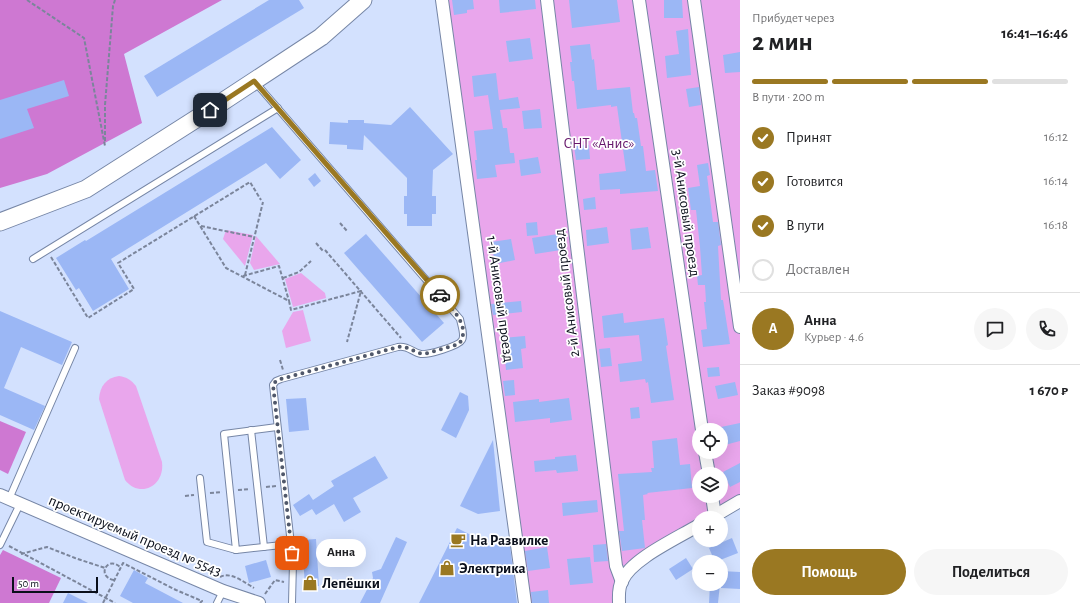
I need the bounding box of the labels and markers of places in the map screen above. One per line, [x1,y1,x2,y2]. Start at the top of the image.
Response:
pin [193,93,227,127]
cafe icon: На Развилке [449,531,467,549]
place label: На Развилке [470,533,548,548]
pin [275,536,309,570]
callout: Анна [316,539,366,567]
shop icon: Электрика [438,559,456,577]
place label: Электрика [459,561,526,576]
shop icon: Лепёшки [301,574,319,592]
place label: Лепёшки [322,576,380,591]

